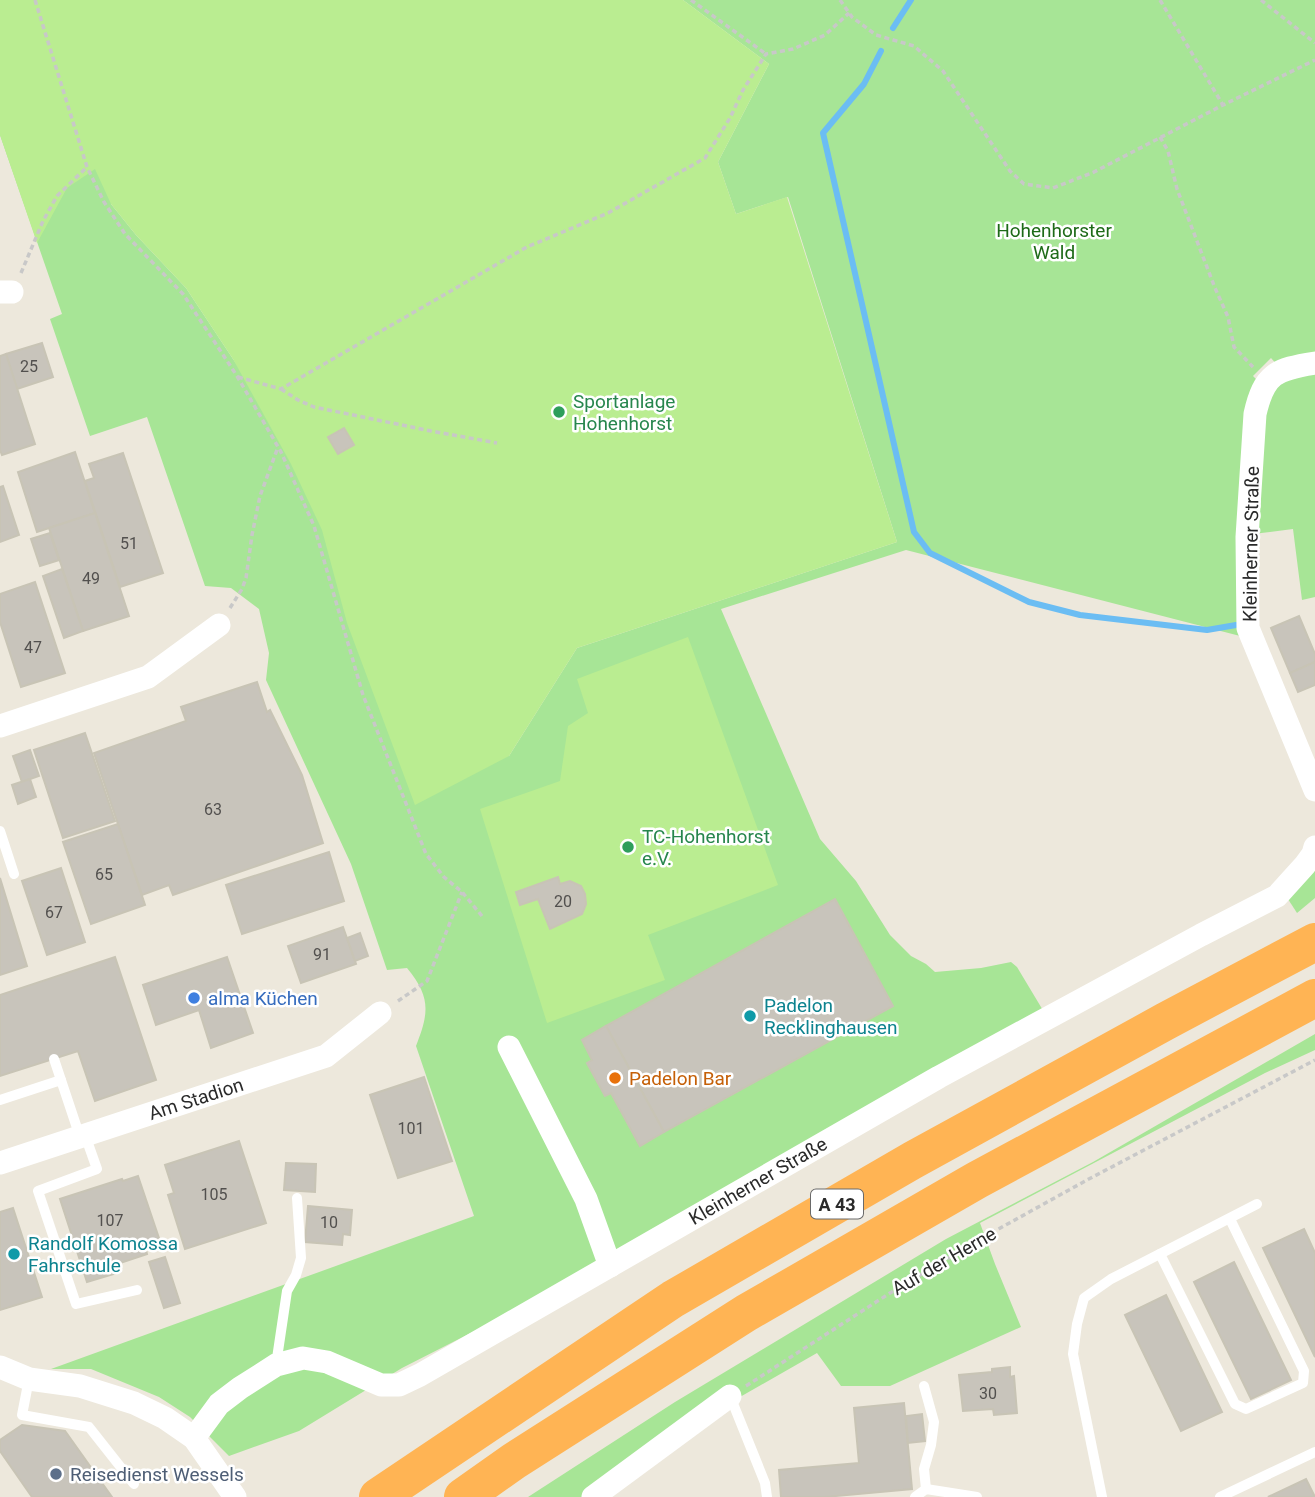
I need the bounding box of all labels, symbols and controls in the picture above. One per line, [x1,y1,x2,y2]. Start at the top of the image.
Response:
park label: Hohenhorster Wald [996,219,1112,264]
house number: 25 [20,357,38,376]
place label: Sportanlage Hohenhorst [573,390,675,435]
marker: Sportanlage Hohenhorst [551,404,567,420]
street label: Kleinherner Straße [1238,466,1264,622]
house number: 51 [120,534,138,553]
house number: 49 [82,569,100,588]
house number: 47 [24,638,42,657]
house number: 63 [204,800,222,819]
place label: TC-Hohenhorst e.V. [642,825,770,870]
marker: TC-Hohenhorst e.V. [620,839,636,855]
house number: 65 [95,865,113,884]
house number: 20 [554,892,572,911]
house number: 67 [45,903,63,922]
house number: 91 [313,945,331,964]
place label: alma Küchen [208,987,318,1010]
marker: alma Küchen [186,990,202,1006]
place label: Padelon Recklinghausen [764,994,897,1039]
marker: Padelon Recklinghausen [742,1008,758,1024]
place label: Padelon Bar [629,1067,732,1090]
marker: Padelon Bar [607,1070,623,1086]
street label: Am Stadion [146,1073,246,1125]
house number: 101 [398,1119,424,1138]
street label: Kleinherner Straße [685,1132,831,1230]
house number: 105 [201,1185,227,1204]
road number: A 43 [811,1190,863,1218]
house number: 107 [97,1211,123,1230]
house number: 10 [320,1213,338,1232]
street label: Auf der Herne [888,1222,1000,1300]
place label: Randolf Komossa Fahrschule [28,1232,178,1277]
marker: Randolf Komossa Fahrschule [6,1246,22,1262]
house number: 30 [979,1384,997,1403]
place label: Reisedienst Wessels [70,1463,244,1486]
marker: Reisedienst Wessels [48,1466,64,1482]

